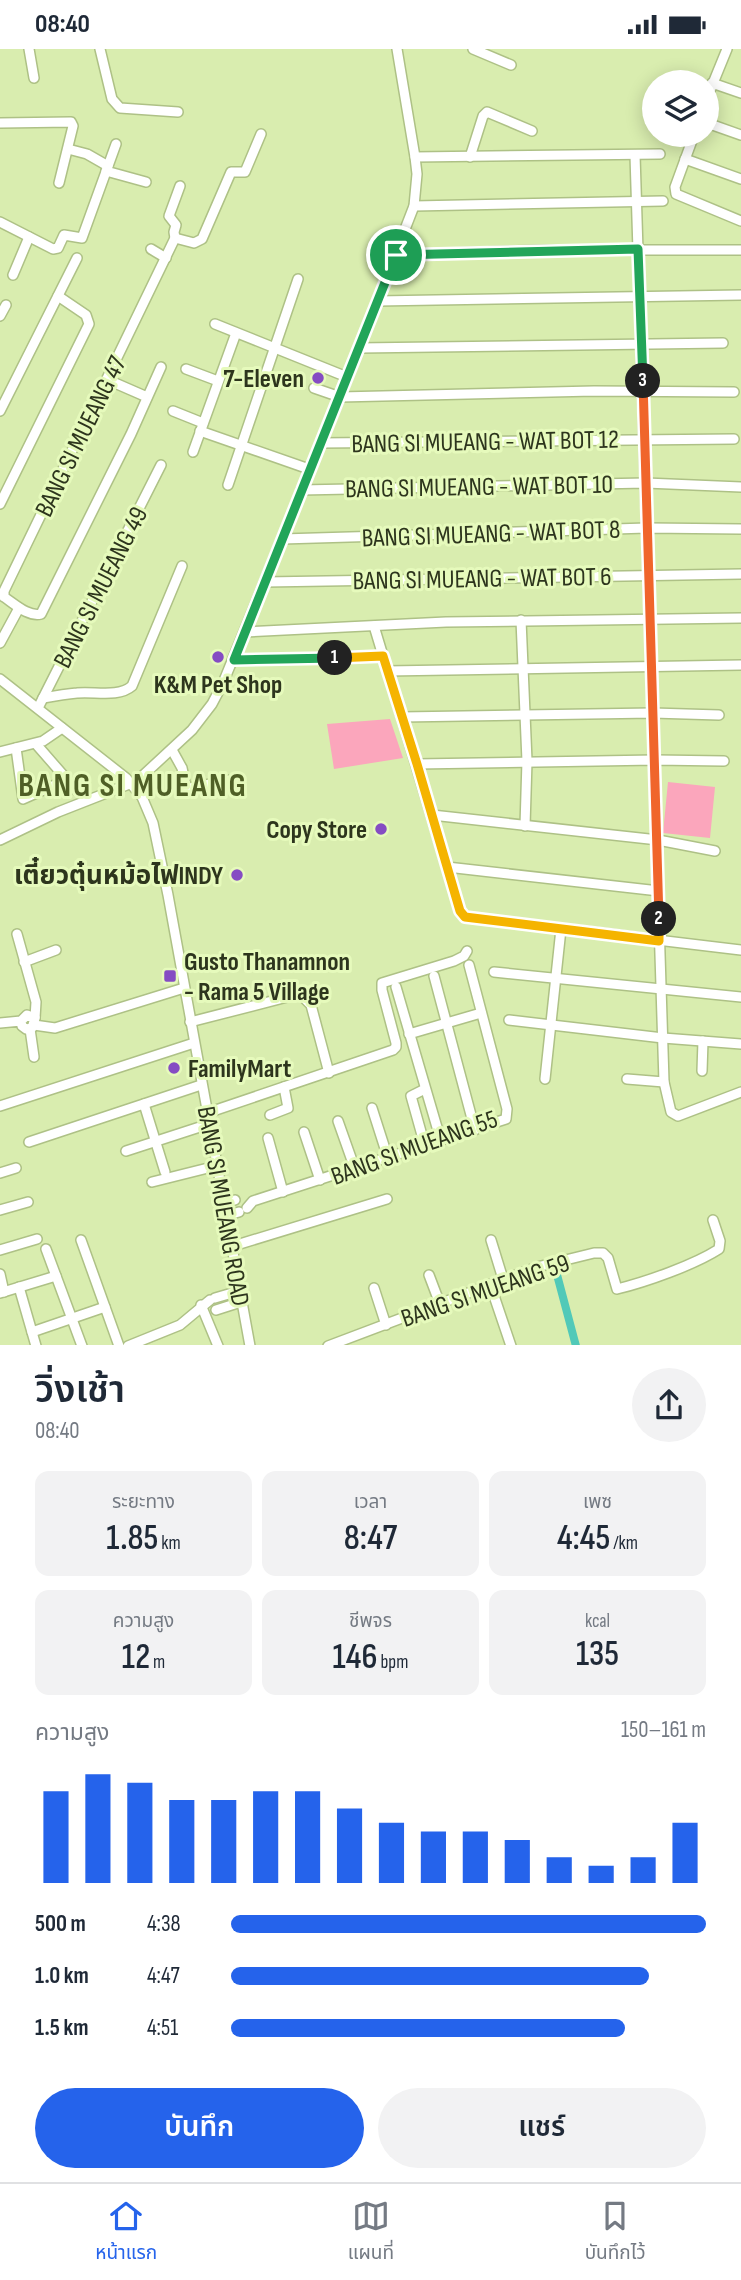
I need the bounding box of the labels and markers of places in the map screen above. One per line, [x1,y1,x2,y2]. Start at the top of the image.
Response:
pin [366,225,426,285]
pin: 3 [626,363,660,399]
place label: 7-Eleven [223,364,304,395]
marker: 7-Eleven [310,370,326,386]
pin: 1 [318,641,352,675]
marker: K&M Pet Shop [210,649,226,665]
place label: K&M Pet Shop [154,670,282,701]
place label: Copy Store [266,815,367,846]
marker: Copy Store [373,821,389,837]
place label: เตี๋ยวตุ๋นหม้อไฟINDY [14,857,223,892]
marker: เตี๋ยวตุ๋นหม้อไฟINDY [229,867,245,883]
pin: 2 [642,901,676,937]
place label: Gusto Thanamnon - Rama 5 Village [184,947,350,1008]
marker: Gusto Thanamnon - Rama 5 Village [162,968,178,984]
place label: FamilyMart [188,1054,292,1085]
marker: FamilyMart [166,1060,182,1076]

